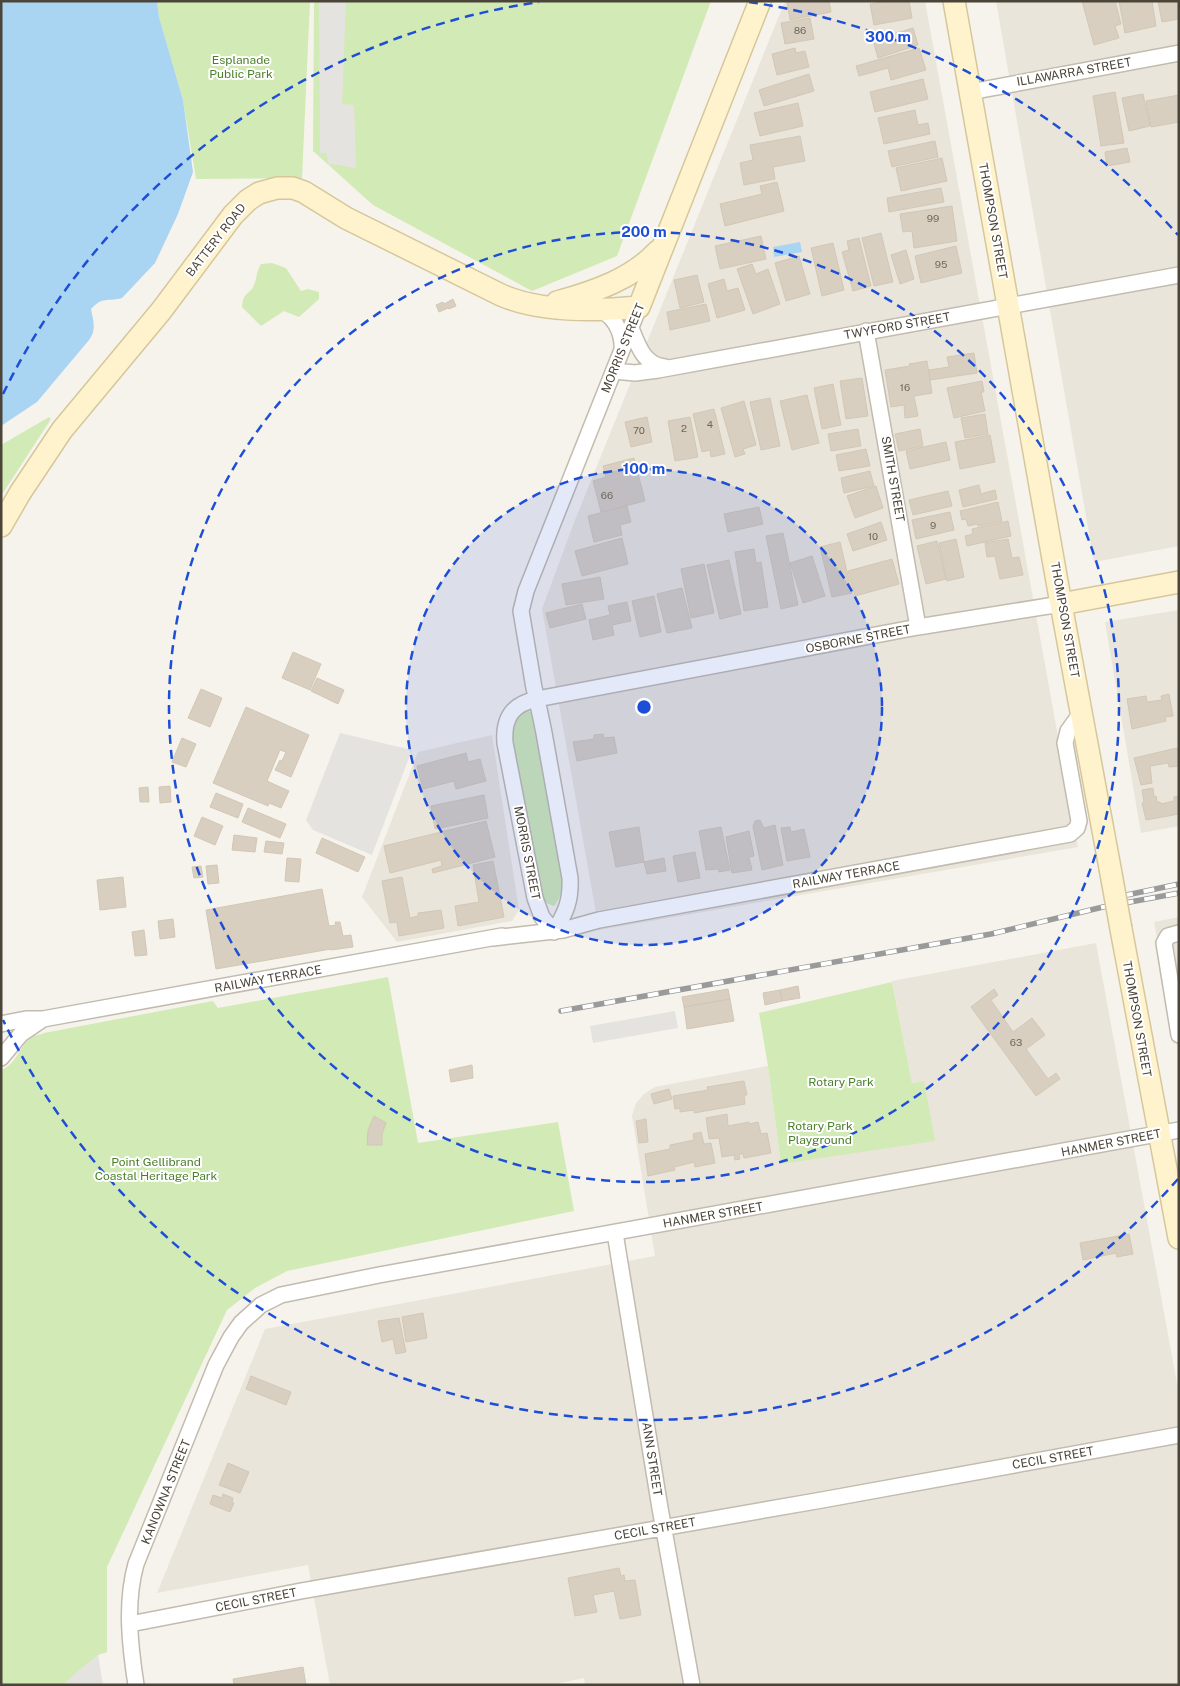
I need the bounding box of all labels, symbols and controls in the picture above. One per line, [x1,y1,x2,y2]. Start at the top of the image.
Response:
house number: 86 [794,24,806,36]
text: 300 m [865,28,911,45]
park label: Esplanade Public Park [209,53,273,81]
street label: ILLAWARRA STREET [1016,55,1132,89]
street label: THOMPSON STREET [976,162,1010,280]
street label: BATTERY ROAD [183,201,249,279]
house number: 99 [927,212,939,224]
text: 200 m [621,223,667,240]
house number: 95 [935,258,947,270]
street label: MORRIS STREET [599,301,647,395]
street label: TWYFORD STREET [843,310,951,342]
house number: 16 [900,381,910,393]
house number: 4 [707,418,713,430]
house number: 2 [681,422,687,434]
house number: 70 [633,424,645,436]
street label: SMITH STREET [879,435,907,523]
text: 100 m [623,460,665,477]
house number: 66 [601,489,613,501]
house number: 9 [930,519,936,531]
house number: 10 [868,530,878,542]
street label: THOMPSON STREET [1048,561,1082,679]
street label: OSBORNE STREET [804,622,912,656]
centre of rings [635,698,653,716]
street label: MORRIS STREET [511,805,543,901]
street label: RAILWAY TERRACE [791,859,901,891]
street label: THOMPSON STREET [1120,960,1154,1078]
street label: RAILWAY TERRACE [213,963,323,995]
house number: 63 [1010,1036,1022,1048]
park label: Rotary Park [808,1075,874,1089]
park label: Rotary Park Playground [787,1119,853,1147]
street label: HANMER STREET [1060,1126,1162,1160]
park label: Point Gellibrand Coastal Heritage Park [95,1155,218,1183]
street label: HANMER STREET [662,1199,764,1231]
street label: ANN STREET [639,1421,665,1497]
street label: KANOWNA STREET [139,1438,193,1546]
street label: CECIL STREET [1011,1444,1095,1472]
street label: CECIL STREET [613,1515,697,1543]
street label: CECIL STREET [214,1585,298,1615]

